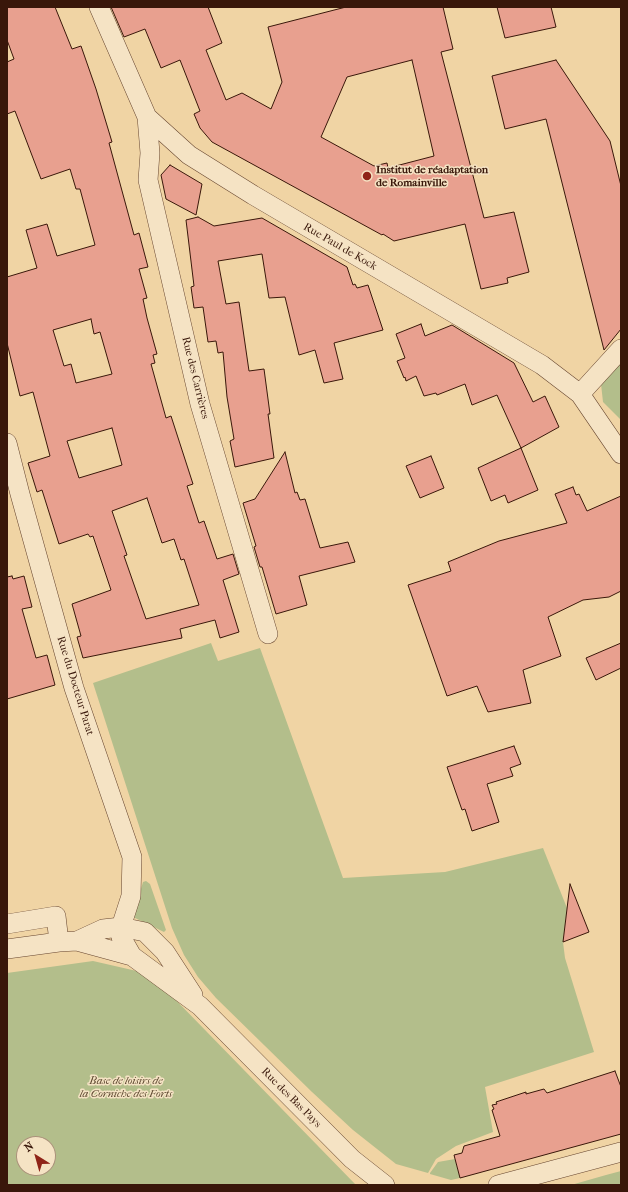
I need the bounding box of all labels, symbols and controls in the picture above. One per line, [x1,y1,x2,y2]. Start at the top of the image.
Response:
place label: Institut de réadaptation de Romainville [376,163,488,189]
marker: Institut de réadaptation de Romainville [361,170,373,182]
street label: Rue Paul de Kock [301,221,379,273]
street label: Rue des Carrières [178,336,212,420]
street label: Rue du Docteur Parat [54,635,96,737]
street label: Rue des Bas Pays [258,1065,324,1131]
park label: Base de loisirs de la Corniche des Forts [80,1074,172,1100]
north arrow [16,1136,56,1176]
text: N [22,1139,36,1155]

